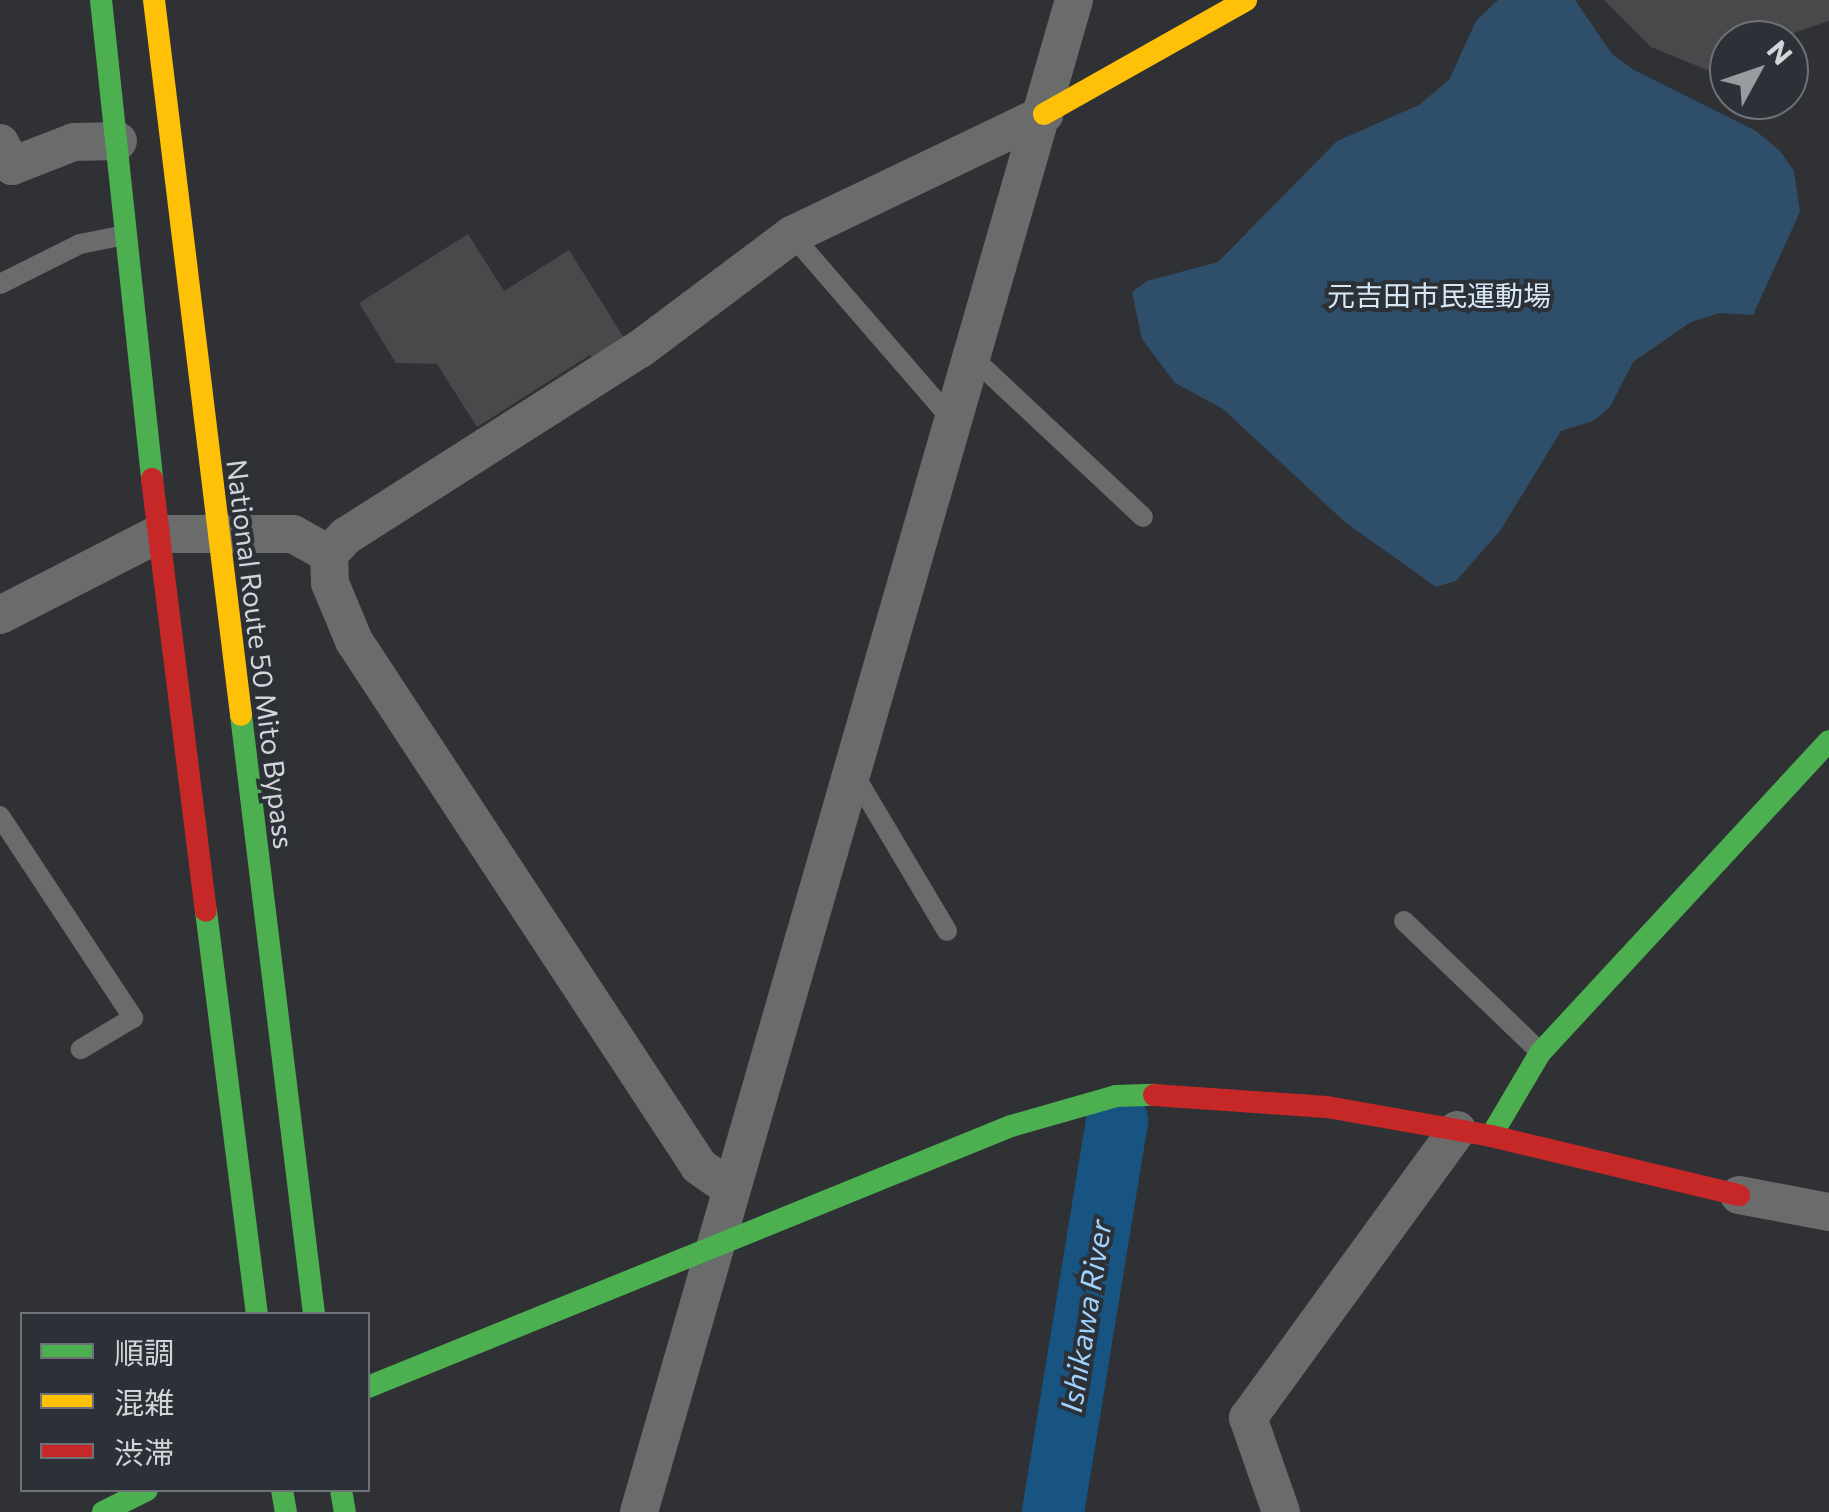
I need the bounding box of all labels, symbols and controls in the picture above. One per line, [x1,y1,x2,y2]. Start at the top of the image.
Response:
north arrow [1709,20,1809,120]
text: N [1761,33,1800,71]
park label: 元吉田市民運動場 [1327,278,1551,312]
street label: National Route 50 Mito Bypass [220,457,302,851]
water label: Ishikawa River [1052,1217,1118,1415]
legend [20,1312,370,1492]
text: 順調 [114,1333,174,1370]
text: 混雑 [114,1383,174,1420]
text: 渋滞 [114,1433,174,1470]

